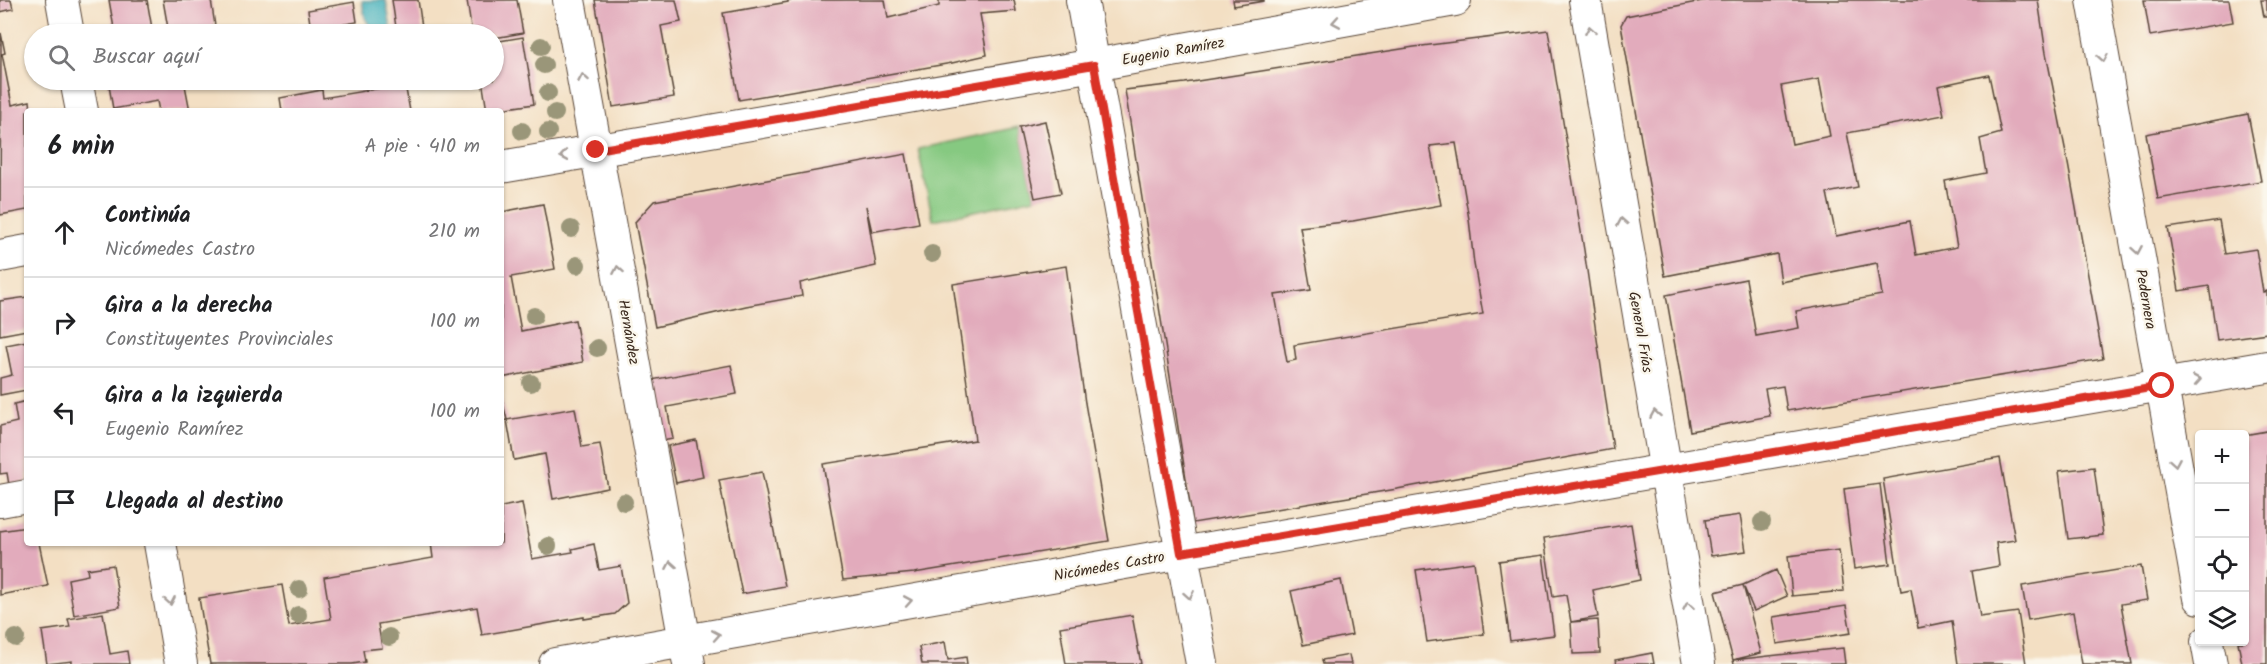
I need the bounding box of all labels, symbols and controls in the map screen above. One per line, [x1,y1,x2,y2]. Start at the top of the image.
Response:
one-way arrow [1331,15,1340,27]
search box [24,24,504,90]
one-way arrow [1584,25,1597,35]
street label: Eugenio Ramírez [1120,31,1227,73]
text: Buscar aquí [93,40,200,75]
icon: search [45,41,78,74]
one-way arrow [2096,52,2109,62]
one-way arrow [577,73,590,83]
text: 6 min [48,126,115,168]
text: A pie · 410 m [364,131,480,163]
route end [582,136,608,162]
one-way arrow [560,149,570,162]
text: Continúa [105,199,190,234]
icon: ahead [48,216,81,249]
text: 210 m [428,216,480,248]
one-way arrow [1617,217,1629,227]
text: Nicómedes Castro [105,234,255,266]
one-way arrow [2130,244,2143,254]
one-way arrow [612,265,625,275]
street label: Pedernera [2128,267,2162,331]
text: Gira a la derecha [105,289,272,324]
street label: General Frías [1621,290,1659,375]
street label: Hernández [610,298,646,367]
icon: right [48,306,81,339]
text: 100 m [430,306,480,338]
text: Constituyentes Provinciales [105,324,333,356]
route start [2148,372,2174,398]
one-way arrow [2192,374,2201,386]
text: Gira a la izquierda [105,379,283,414]
icon: left [48,396,81,429]
text: 100 m [430,396,480,428]
one-way arrow [1649,410,1662,420]
text: Eugenio Ramírez [105,414,243,446]
map controls [2195,430,2249,646]
button: + [2195,430,2249,484]
one-way arrow [2168,457,2181,467]
button: − [2195,484,2249,538]
text: Llegada al destino [105,485,283,520]
icon: arrive [48,486,81,519]
button: locate [2195,538,2249,592]
street label: Nicómedes Castro [1052,545,1167,589]
one-way arrow [665,560,678,570]
one-way arrow [1182,590,1195,600]
button: layers [2195,592,2249,646]
one-way arrow [163,595,176,605]
one-way arrow [903,596,912,608]
one-way arrow [1683,602,1695,611]
one-way arrow [711,630,720,642]

